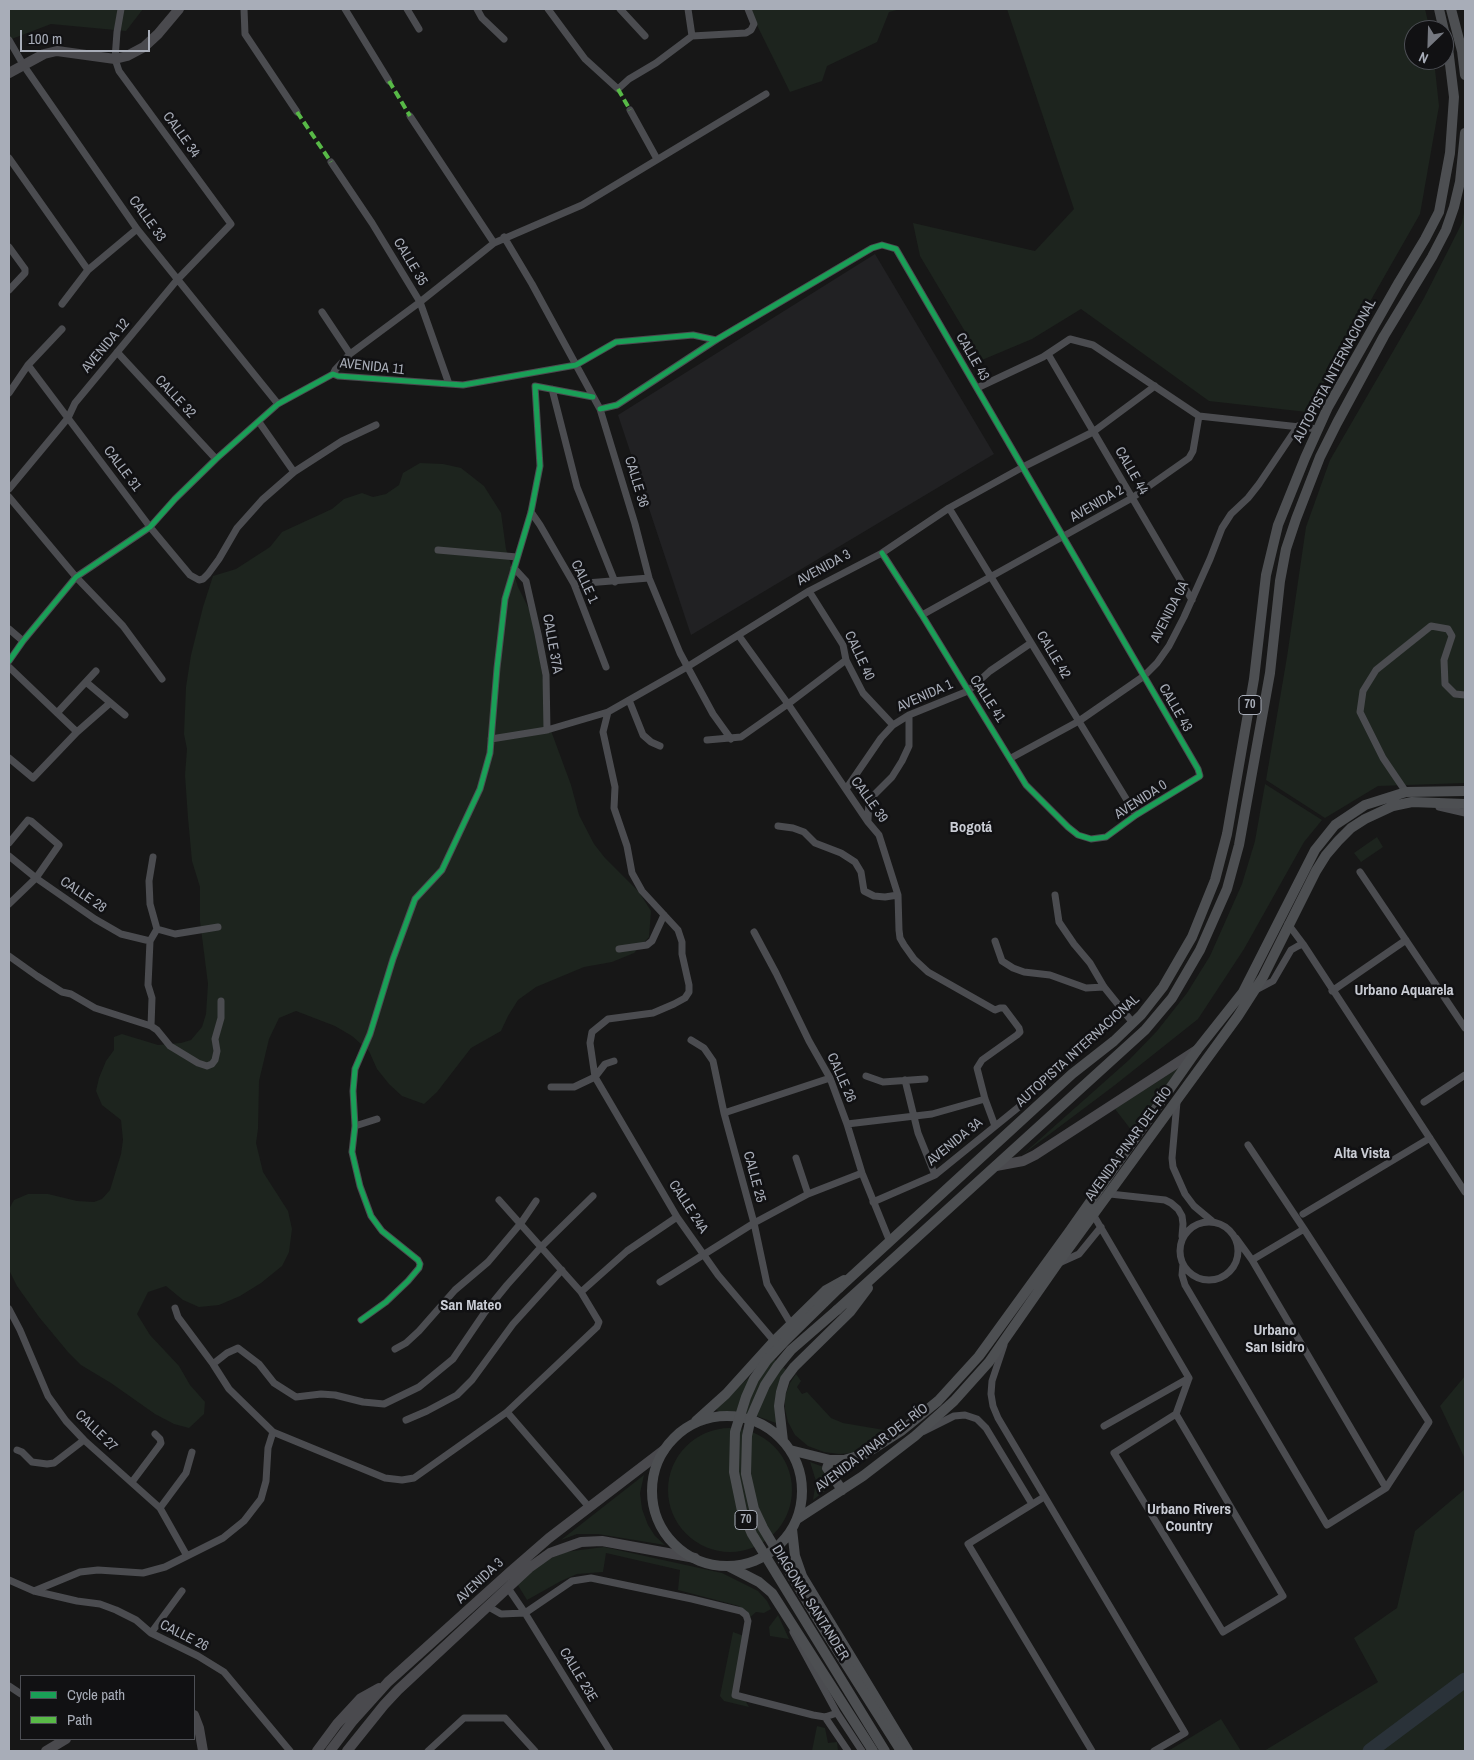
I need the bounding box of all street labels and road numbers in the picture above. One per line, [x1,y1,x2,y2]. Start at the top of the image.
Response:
street label: CALLE 34 [159,109,203,161]
street label: CALLE 33 [125,193,169,245]
street label: CALLE 35 [389,235,431,289]
street label: AUTOPISTA INTERNACIONAL [1290,296,1380,446]
street label: AVENIDA 12 [79,316,133,376]
street label: CALLE 43 [952,330,992,384]
street label: AVENIDA 11 [339,355,405,379]
street label: CALLE 32 [151,372,199,422]
street label: CALLE 31 [100,443,144,495]
street label: CALLE 44 [1111,444,1151,498]
street label: CALLE 36 [620,455,652,509]
street label: AVENIDA 2 [1067,482,1127,526]
street label: AVENIDA 3 [794,546,854,590]
street label: CALLE 1 [567,558,601,606]
street label: AVENIDA 0A [1147,578,1193,646]
street label: CALLE 37A [539,613,565,675]
street label: CALLE 42 [1032,628,1074,682]
street label: CALLE 40 [840,629,878,683]
street label: CALLE 41 [966,672,1008,726]
street label: AVENIDA 1 [895,676,955,716]
street label: CALLE 43 [1155,681,1195,735]
road number: 70 [1239,696,1261,714]
street label: CALLE 39 [847,774,891,826]
street label: AVENIDA 0 [1112,777,1170,823]
street label: CALLE 28 [57,873,109,917]
street label: AUTOPISTA INTERNACIONAL [1013,991,1143,1111]
street label: CALLE 26 [823,1051,859,1105]
street label: AVENIDA PINAR DEL RÍO [1082,1084,1176,1204]
street label: AVENIDA 3A [924,1114,986,1170]
street label: CALLE 25 [739,1150,769,1204]
street label: CALLE 24A [665,1177,711,1237]
street label: AVENIDA PINAR DEL RÍO [812,1400,932,1496]
street label: CALLE 27 [71,1407,121,1455]
road number: 70 [735,1510,757,1530]
street label: DIAGONAL SANTANDER [768,1542,852,1664]
street label: AVENIDA 3 [453,1555,507,1607]
street label: CALLE 26 [157,1617,211,1655]
street label: CALLE 23E [555,1645,601,1705]

